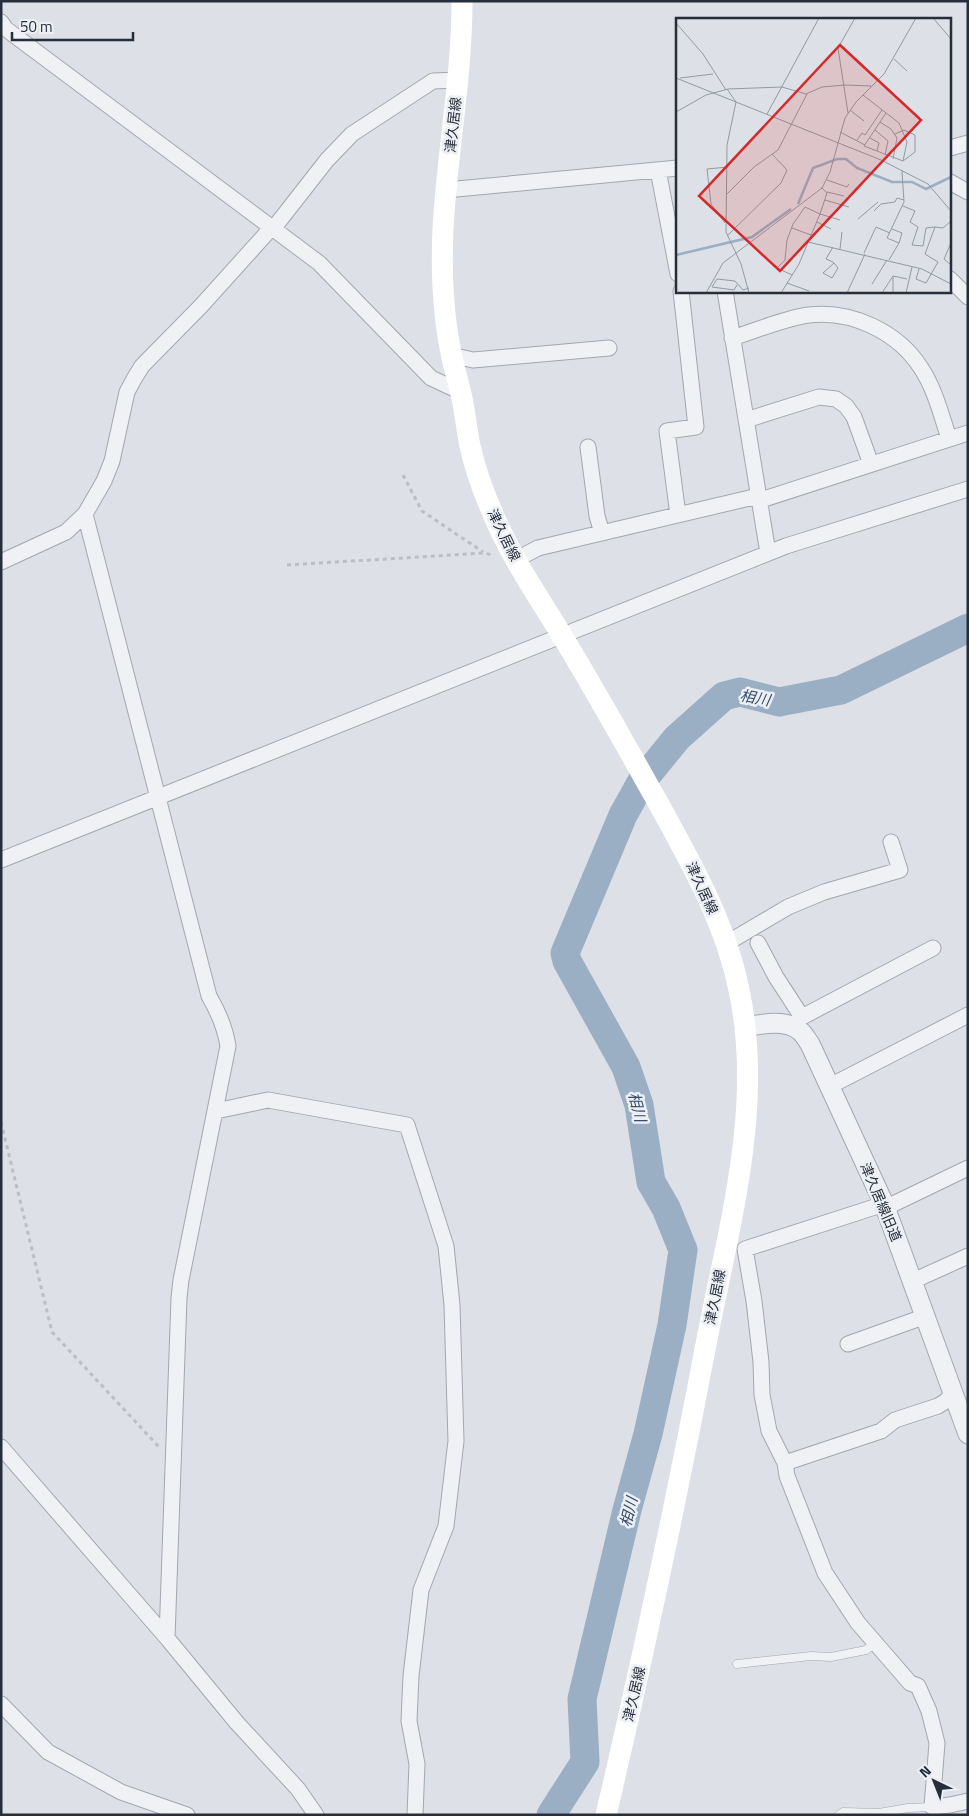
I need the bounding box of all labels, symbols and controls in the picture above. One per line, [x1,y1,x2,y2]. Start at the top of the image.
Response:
scale bar [12,10,134,42]
text: 50 m [20,15,53,38]
inset map [676,18,952,292]
street label: 津久居線 [439,96,466,154]
street label: 津久居線 [483,505,526,565]
water label: 相川 [738,684,774,712]
street label: 津久居線 [681,858,724,918]
water label: 相川 [623,1090,653,1126]
street label: 津久居線旧道 [855,1159,908,1245]
street label: 津久居線 [699,1267,730,1326]
water label: 相川 [614,1493,644,1529]
street label: 津久居線 [617,1664,650,1724]
north arrow [909,1756,959,1806]
text: N [914,1760,936,1782]

